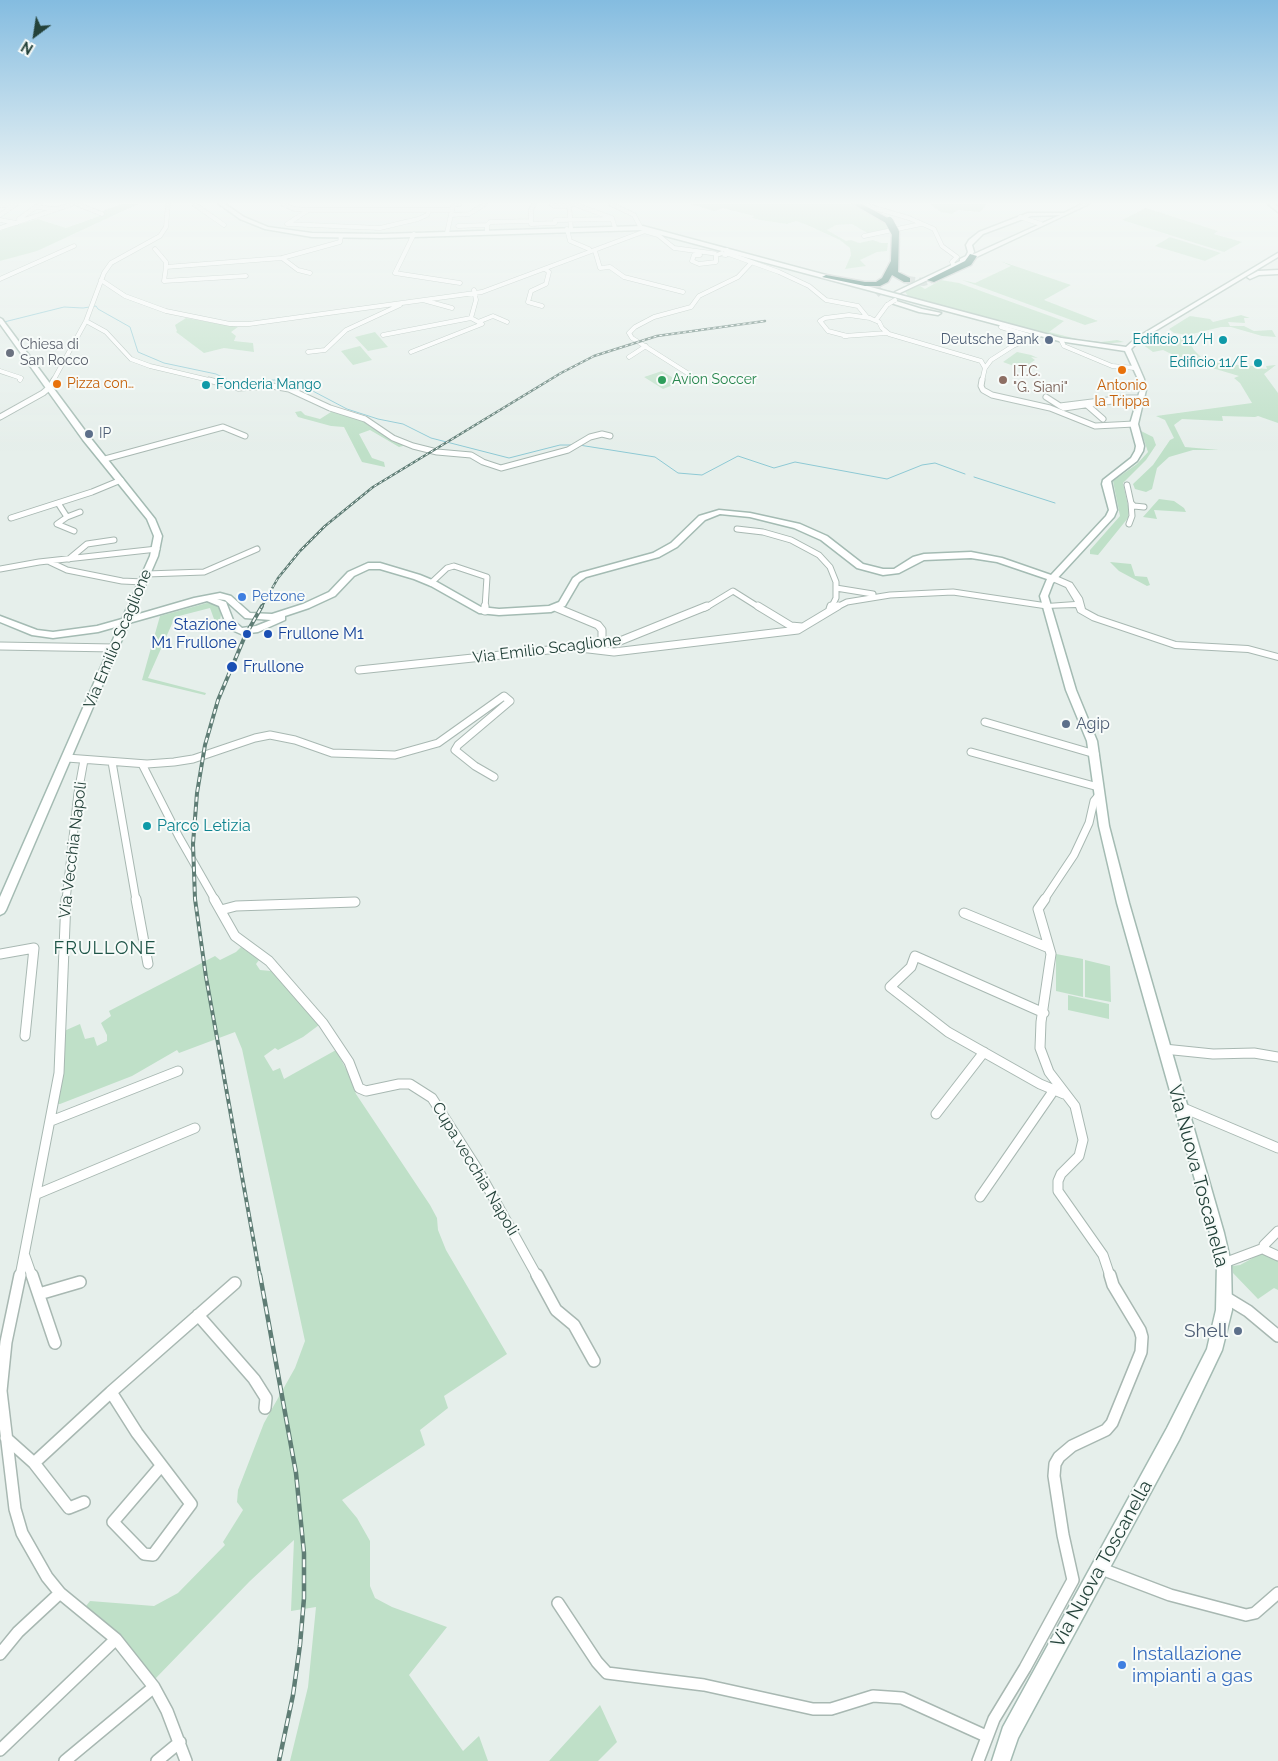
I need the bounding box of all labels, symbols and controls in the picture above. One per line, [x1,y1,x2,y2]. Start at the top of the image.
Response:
north arrow [10,10,60,60]
text: N [19,38,36,57]
place label: Deutsche Bank [941,332,1039,348]
place label: Edificio 11/H [1132,332,1213,348]
marker: Deutsche Bank [1043,334,1055,346]
marker: Edificio 11/H [1217,334,1229,346]
place label: Chiesa di San Rocco [20,337,89,370]
marker: Chiesa di San Rocco [4,347,16,359]
place label: Edificio 11/E [1169,355,1248,371]
marker: Edificio 11/E [1252,357,1264,369]
place label: I.T.C. "G. Siani" [1013,364,1068,397]
marker: Antonio la Trippa [1116,364,1128,376]
place label: Avion Soccer [672,372,757,388]
marker: Avion Soccer [656,374,668,386]
marker: I.T.C. "G. Siani" [997,374,1009,386]
place label: Pizza con… [67,376,134,392]
place label: Fonderia Mango [216,377,321,393]
marker: Pizza con… [51,378,63,390]
place label: Antonio la Trippa [1094,378,1150,411]
marker: Fonderia Mango [200,379,212,391]
place label: IP [99,426,111,442]
marker: IP [83,428,95,440]
street label: Via Emilio Scaglione [80,566,156,712]
place label: Petzone [252,589,305,605]
marker: Petzone [236,591,248,603]
place label: Stazione M1 Frullone [151,615,237,653]
place label: Frullone M1 [278,624,364,644]
marker: Stazione M1 Frullone [241,628,253,640]
marker: Frullone M1 [262,628,274,640]
street label: Via Emilio Scaglione [472,630,622,668]
place label: Frullone [243,657,304,677]
marker: Frullone [225,660,239,674]
place label: Agip [1076,714,1110,734]
marker: Agip [1060,718,1072,730]
street label: Via Vecchia Napoli [55,781,91,919]
place label: Parco Letizia [157,816,251,836]
marker: Parco Letizia [141,820,153,832]
district label: FRULLONE [53,938,157,960]
street label: Via Nuova Toscanella [1163,1082,1233,1270]
street label: Cupa vecchia Napoli [428,1099,522,1239]
place label: Shell [1184,1320,1228,1342]
marker: Shell [1232,1325,1244,1337]
street label: Via Nuova Toscanella [1046,1476,1158,1652]
place label: Installazione impianti a gas [1132,1643,1253,1687]
marker: Installazione impianti a gas [1116,1659,1128,1671]

